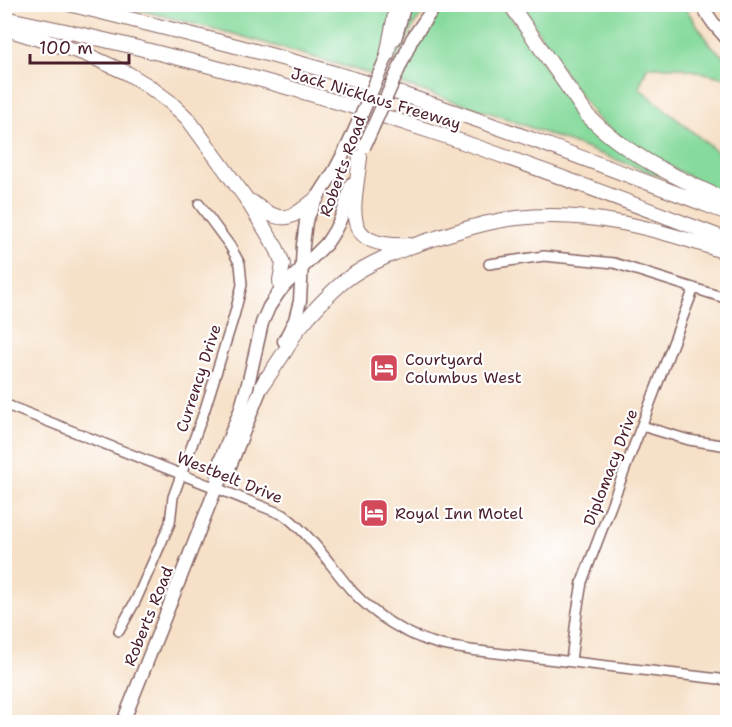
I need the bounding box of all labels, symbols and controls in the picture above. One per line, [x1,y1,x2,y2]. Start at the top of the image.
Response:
scale bar [30,27,129,65]
text: 100 m [39,36,93,60]
street label: Jack Nicklaus Freeway [288,63,464,134]
street label: Roberts Road [314,113,370,220]
street label: Currency Drive [171,321,226,435]
place label: Courtyard Columbus West [405,349,522,388]
hotel icon: Courtyard Columbus West [368,352,400,384]
street label: Diplomacy Drive [579,406,642,529]
street label: Westbelt Drive [174,447,286,508]
hotel icon: Royal Inn Motel [358,497,390,529]
place label: Royal Inn Motel [395,503,523,524]
street label: Roberts Road [119,563,178,669]

